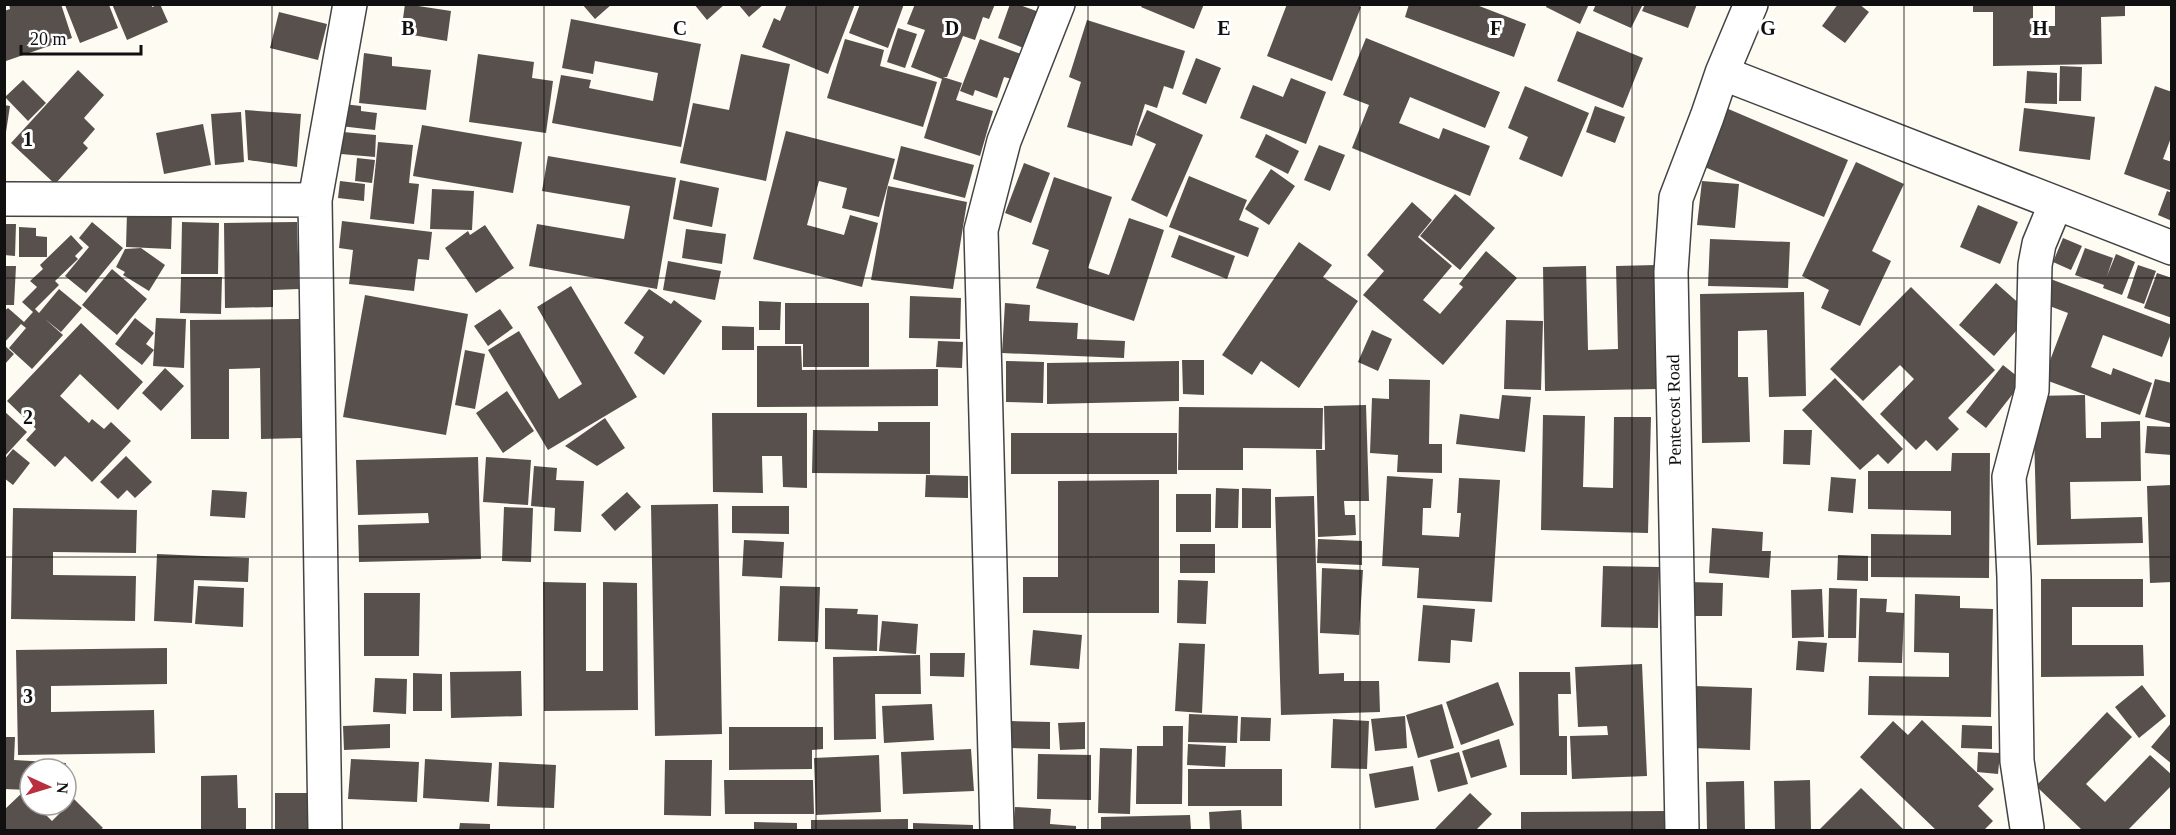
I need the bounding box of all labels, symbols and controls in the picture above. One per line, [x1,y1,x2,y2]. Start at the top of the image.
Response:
text: B [401,17,415,39]
text: C [673,17,687,39]
text: D [945,17,959,39]
text: E [1217,17,1231,39]
text: F [1490,17,1502,39]
text: G [1760,17,1776,39]
text: H [2032,17,2048,39]
scale bar [21,18,141,56]
text: 20 m [30,29,67,49]
text: 1 [23,128,33,150]
street label: Pentecost Road [1663,354,1685,466]
text: 2 [23,406,33,428]
text: 3 [23,685,33,707]
north arrow [18,757,78,817]
text: N [54,782,71,795]

